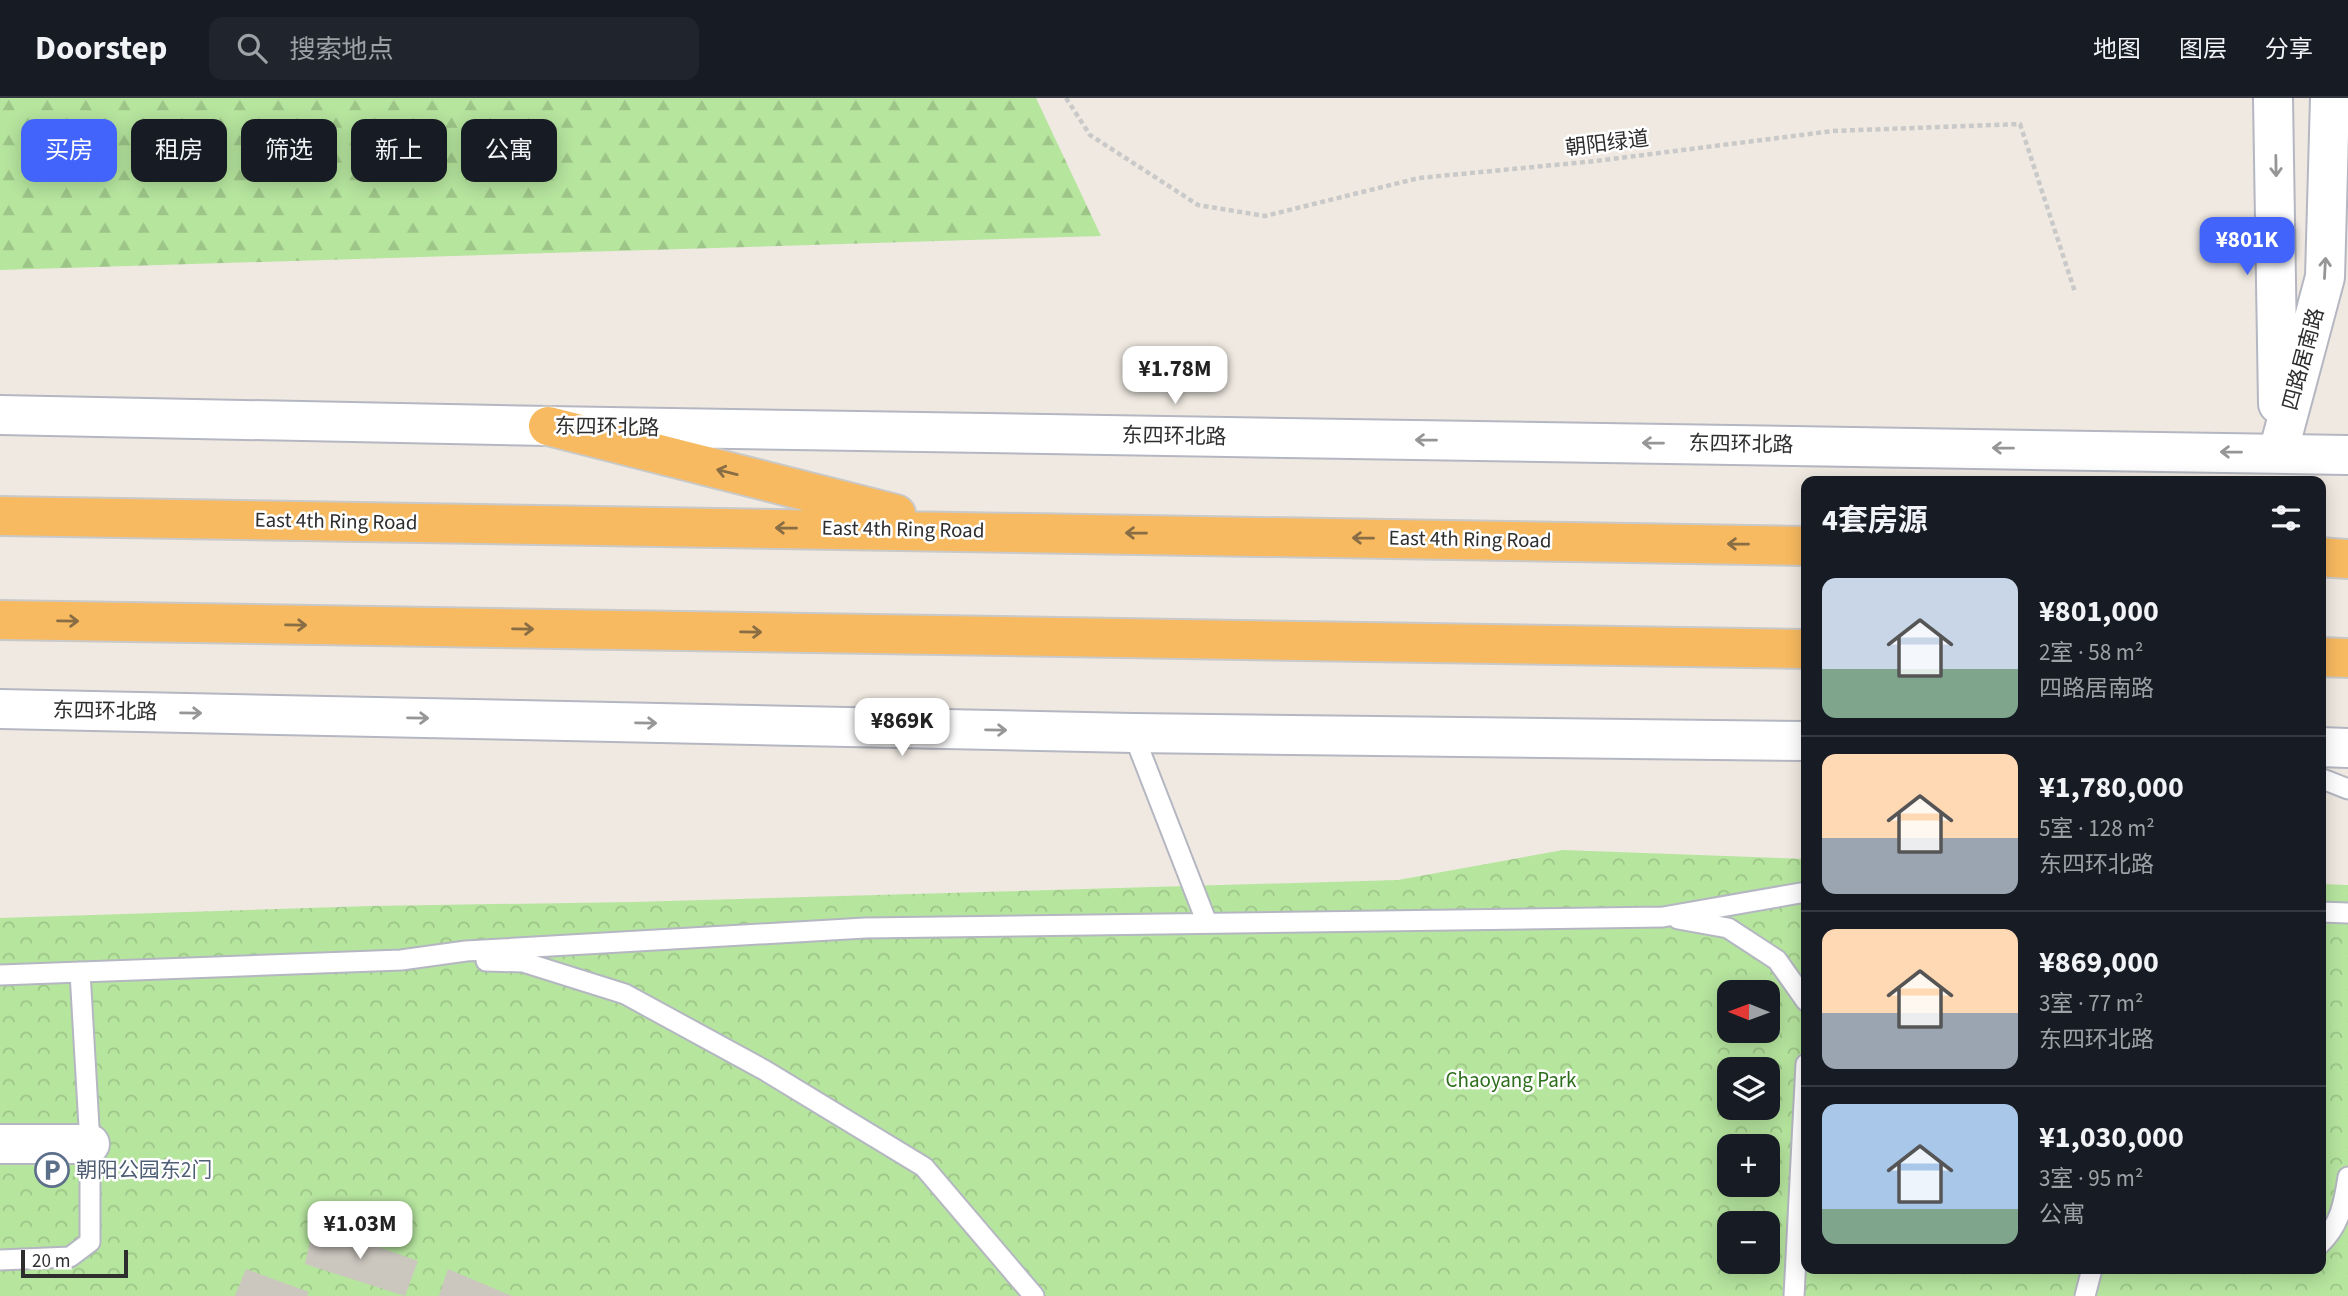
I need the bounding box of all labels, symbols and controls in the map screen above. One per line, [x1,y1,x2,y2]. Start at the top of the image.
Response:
search box [209,17,699,80]
text: Doorstep [35,25,167,72]
icon: search [233,29,271,67]
text: 搜索地点 [289,31,393,68]
text: 地图 [2093,32,2141,67]
text: 图层 [2179,32,2227,67]
text: 分享 [2265,32,2313,67]
chip: 买房 [21,119,117,182]
chip: 租房 [131,119,227,182]
chip: 筛选 [241,119,337,182]
chip: 新上 [351,119,447,182]
chip: 公寓 [461,119,557,182]
street label: 朝阳绿道 [1563,123,1651,163]
one-way arrow [2269,154,2283,177]
pin: ¥801K [2198,218,2296,277]
text: ¥801K [2216,223,2278,256]
one-way arrow [2319,257,2332,280]
street label: 四路居南路 [2275,304,2331,414]
pin: ¥1.78M [1118,346,1232,406]
text: ¥1.78M [1138,352,1212,385]
street label: 东四环北路 [554,411,660,443]
street label: 东四环北路 [1121,420,1227,452]
street label: 东四环北路 [1688,428,1794,460]
one-way arrow [1415,433,1438,447]
one-way arrow [1642,436,1665,450]
one-way arrow [1992,442,2015,455]
one-way arrow [2220,445,2243,459]
one-way arrow [716,465,739,478]
text: 4套房源 [1822,499,1928,542]
icon: filters [2267,499,2305,537]
street label: East 4th Ring Road [254,505,418,537]
street label: East 4th Ring Road [821,513,985,545]
one-way arrow [775,521,798,534]
street label: East 4th Ring Road [1388,523,1552,555]
one-way arrow [1125,527,1148,540]
one-way arrow [1352,531,1375,544]
one-way arrow [1727,538,1750,551]
text: ¥801,000 [2039,590,2159,633]
icon: home [1878,606,1962,690]
one-way arrow [56,614,79,628]
one-way arrow [284,618,307,632]
one-way arrow [511,622,534,635]
one-way arrow [739,625,762,639]
text: 2室 · 58 m² [2039,636,2143,669]
text: 四路居南路 [2039,672,2154,705]
street label: 东四环北路 [52,695,158,727]
pin: ¥869K [853,698,951,758]
text: ¥869K [871,704,933,737]
one-way arrow [179,706,202,720]
one-way arrow [406,711,429,725]
one-way arrow [634,716,657,730]
one-way arrow [984,724,1007,737]
text: ¥1,780,000 [2039,766,2184,809]
icon: home [1878,782,1962,866]
text: 5室 · 128 m² [2039,812,2155,845]
text: 东四环北路 [2039,848,2154,881]
text: ¥869,000 [2039,941,2159,984]
icon: home [1878,957,1962,1041]
north arrow [1717,980,1780,1043]
map controls [1717,980,1780,1274]
text: 3室 · 77 m² [2039,987,2143,1020]
text: 东四环北路 [2039,1023,2154,1056]
button: layers [1717,1057,1780,1120]
park label: Chaoyang Park [1446,1065,1577,1095]
text: ¥1,030,000 [2039,1116,2184,1159]
icon: home [1878,1132,1962,1216]
button: + [1717,1134,1780,1197]
parking icon: 朝阳公园东2门 [33,1151,71,1189]
place label: 朝阳公园东2门 [76,1155,212,1185]
text: 3室 · 95 m² [2039,1162,2143,1195]
text: 公寓 [2039,1198,2085,1231]
pin: ¥1.03M [303,1202,417,1261]
text: ¥1.03M [323,1207,397,1240]
button: − [1717,1211,1780,1274]
scale bar [21,1247,128,1279]
text: 20 m [32,1248,70,1275]

